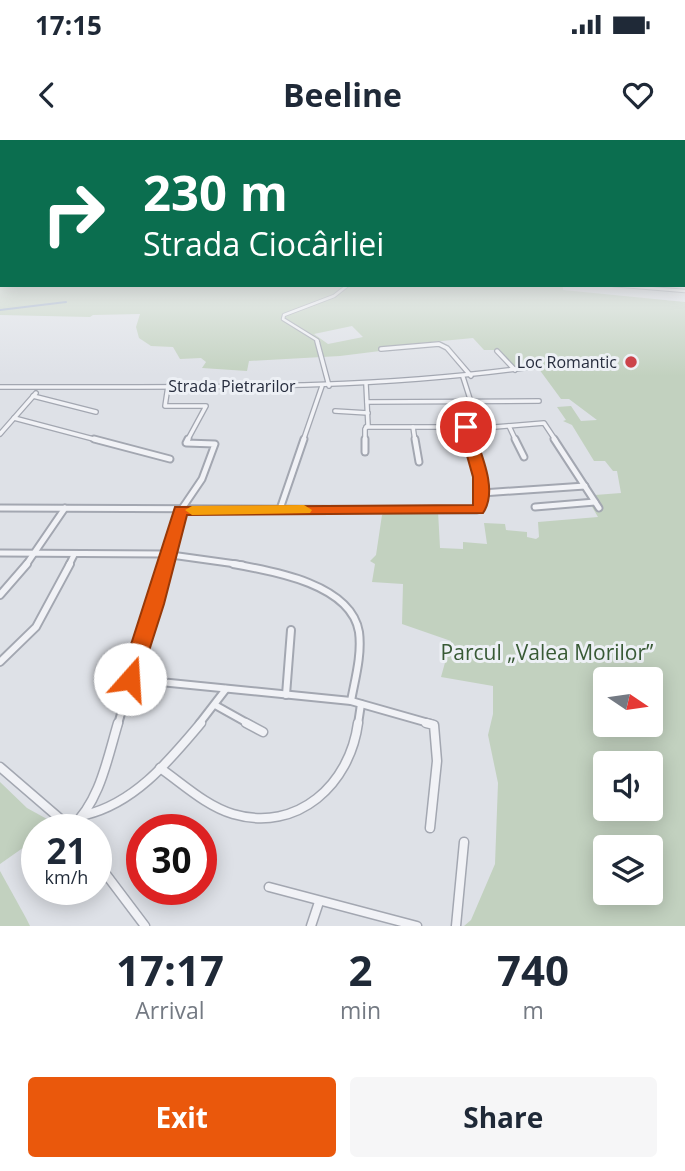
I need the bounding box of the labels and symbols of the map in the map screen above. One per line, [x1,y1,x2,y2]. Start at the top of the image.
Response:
place label: Loc Romantic [517,351,617,373]
marker: Loc Romantic [623,354,639,370]
street label: Strada Pietrarilor [168,375,296,397]
pin [436,397,496,457]
park label: Parcul „Valea Morilor” [441,638,654,666]
position arrow [93,642,167,716]
north arrow [593,667,663,737]
speed limit sign: 30 [126,814,217,905]

